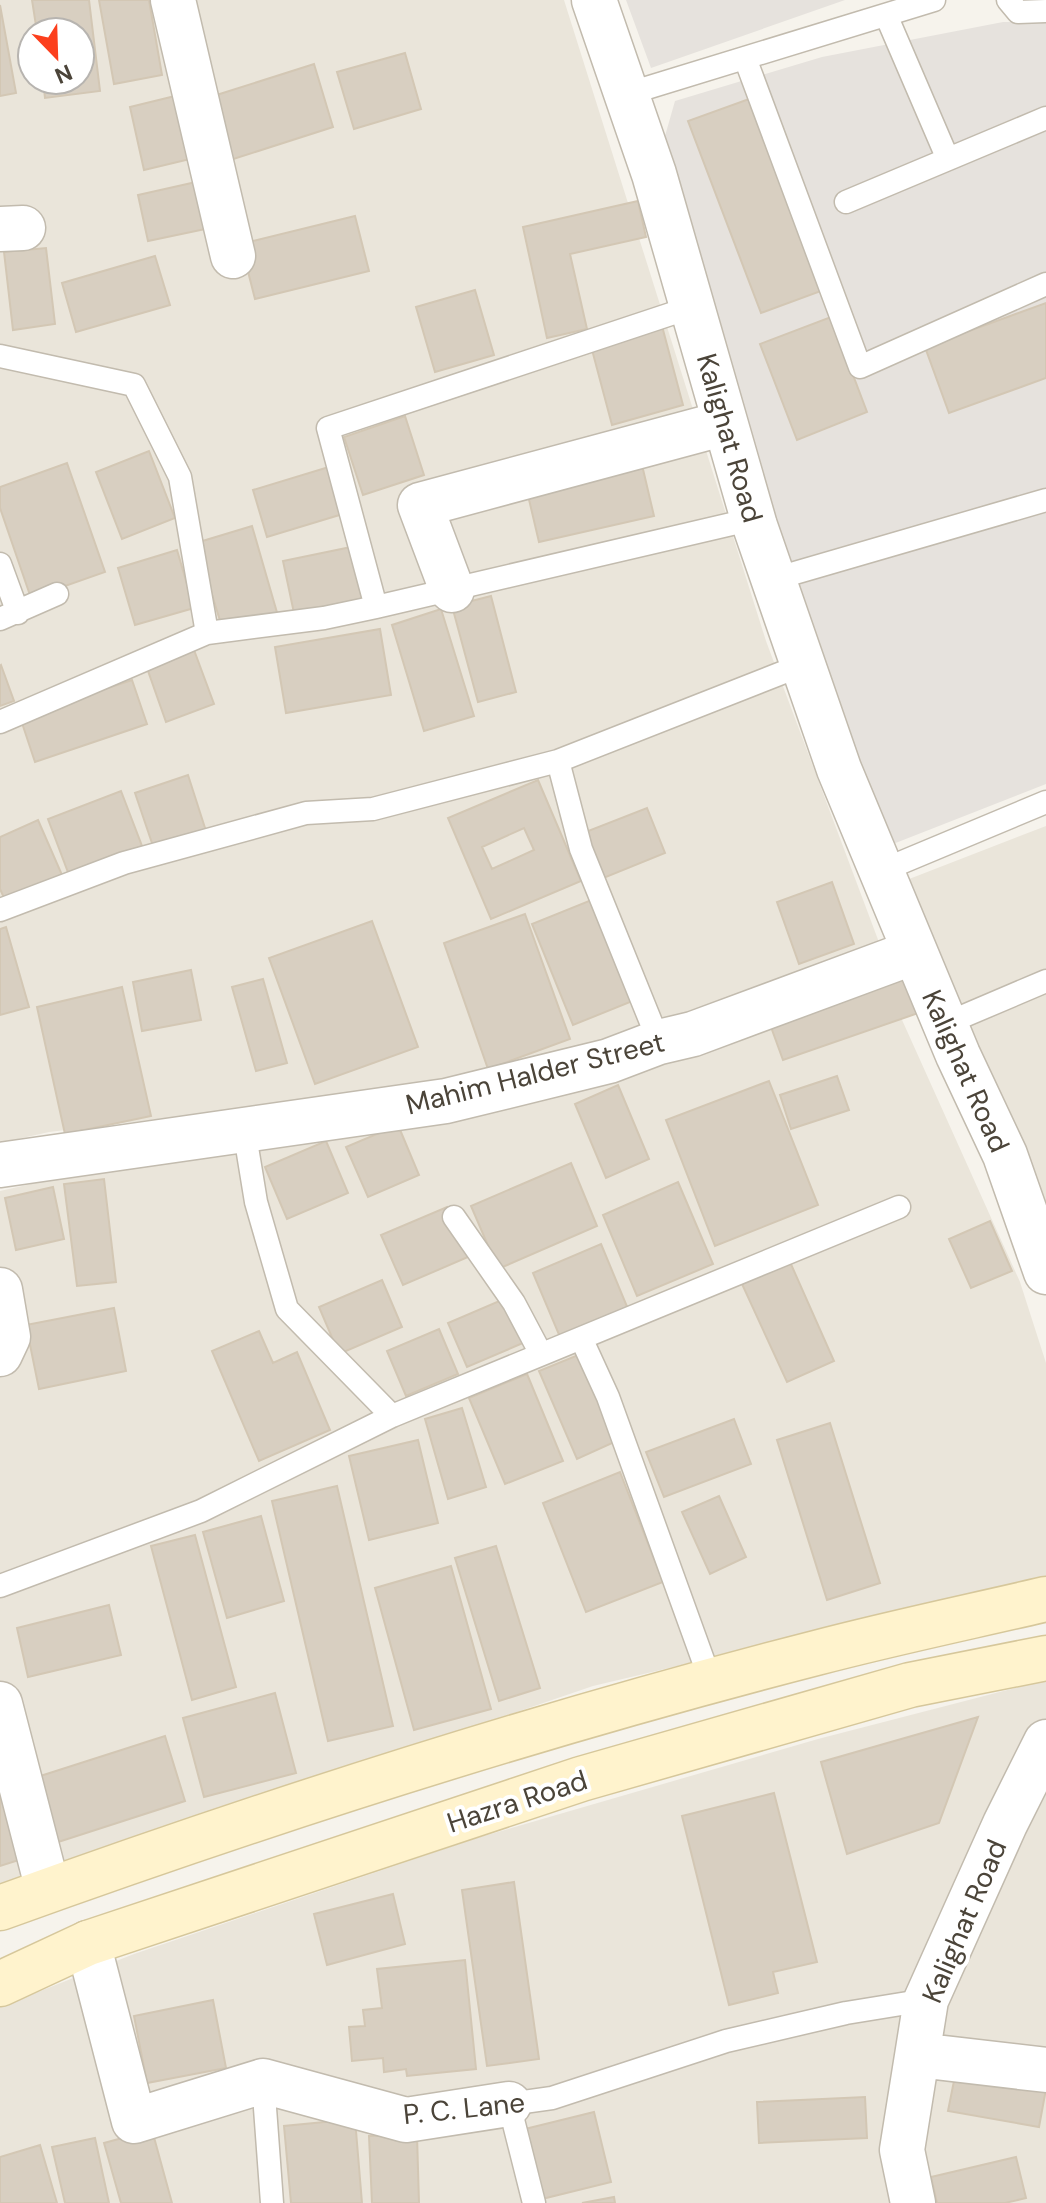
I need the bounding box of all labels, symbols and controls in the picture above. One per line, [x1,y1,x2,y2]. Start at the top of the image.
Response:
north arrow [16,16,96,96]
text: N [51,57,77,90]
street label: Kalighat Road [688,349,771,527]
street label: Kalighat Road [913,984,1018,1158]
street label: Mahim Halder Street [402,1023,668,1124]
street label: Hazra Road [442,1761,592,1842]
street label: Kalighat Road [913,1834,1016,2009]
street label: P. C. Lane [401,2084,527,2133]

